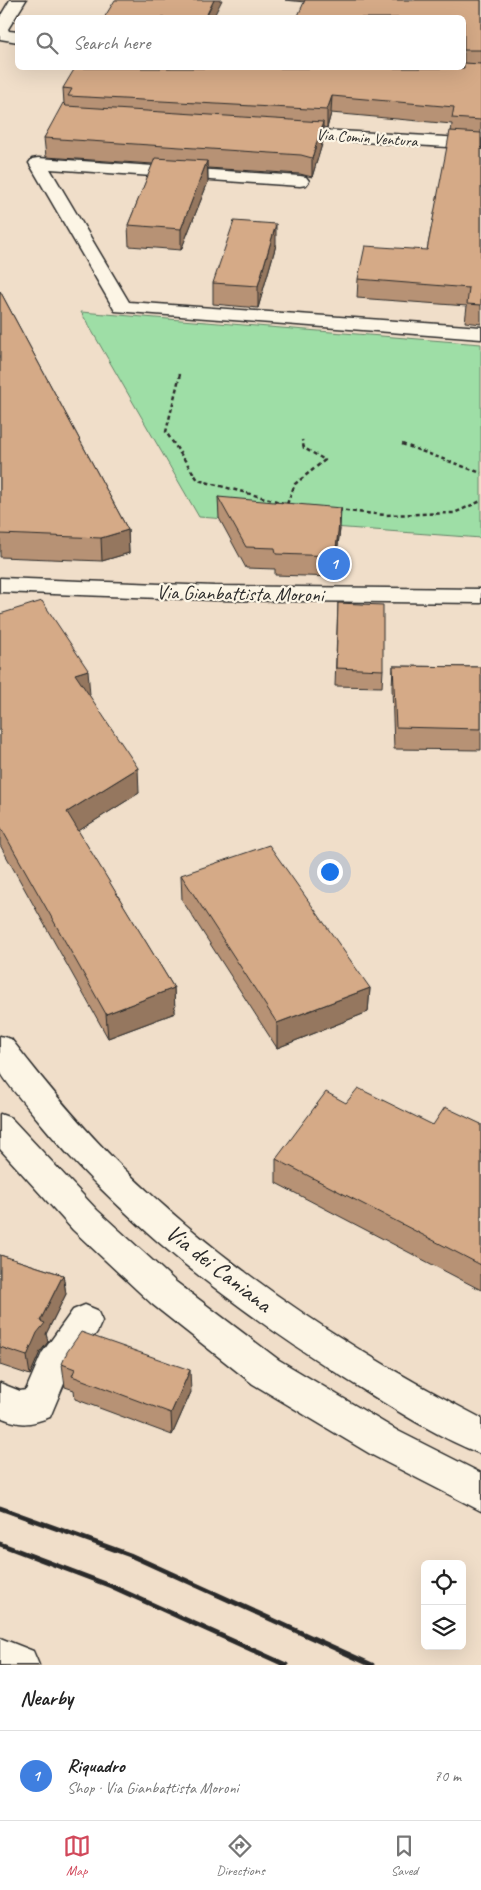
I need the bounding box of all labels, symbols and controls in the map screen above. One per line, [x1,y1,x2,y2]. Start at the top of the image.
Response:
search box [15,15,466,70]
icon: search [33,29,61,57]
text: Search here [73,31,150,55]
street label: Via Comin Ventura [316,124,419,152]
pin: 1 [318,545,350,583]
street label: Via Gianbattista Moroni [156,580,326,607]
your location [317,859,343,885]
street label: Via dei Caniana [160,1217,279,1320]
map controls [421,1560,466,1650]
button: locate [421,1560,466,1605]
button: layers [421,1605,466,1650]
text: Nearby [20,1685,73,1711]
text: Riquadro [67,1754,125,1778]
text: 1 [32,1766,40,1786]
text: 70 m [434,1766,461,1786]
text: Shop · Via Gianbattista Moroni [67,1778,239,1798]
tab: Map [63,1832,91,1879]
tab: Directions [216,1832,265,1879]
tab: Saved [390,1832,418,1879]

